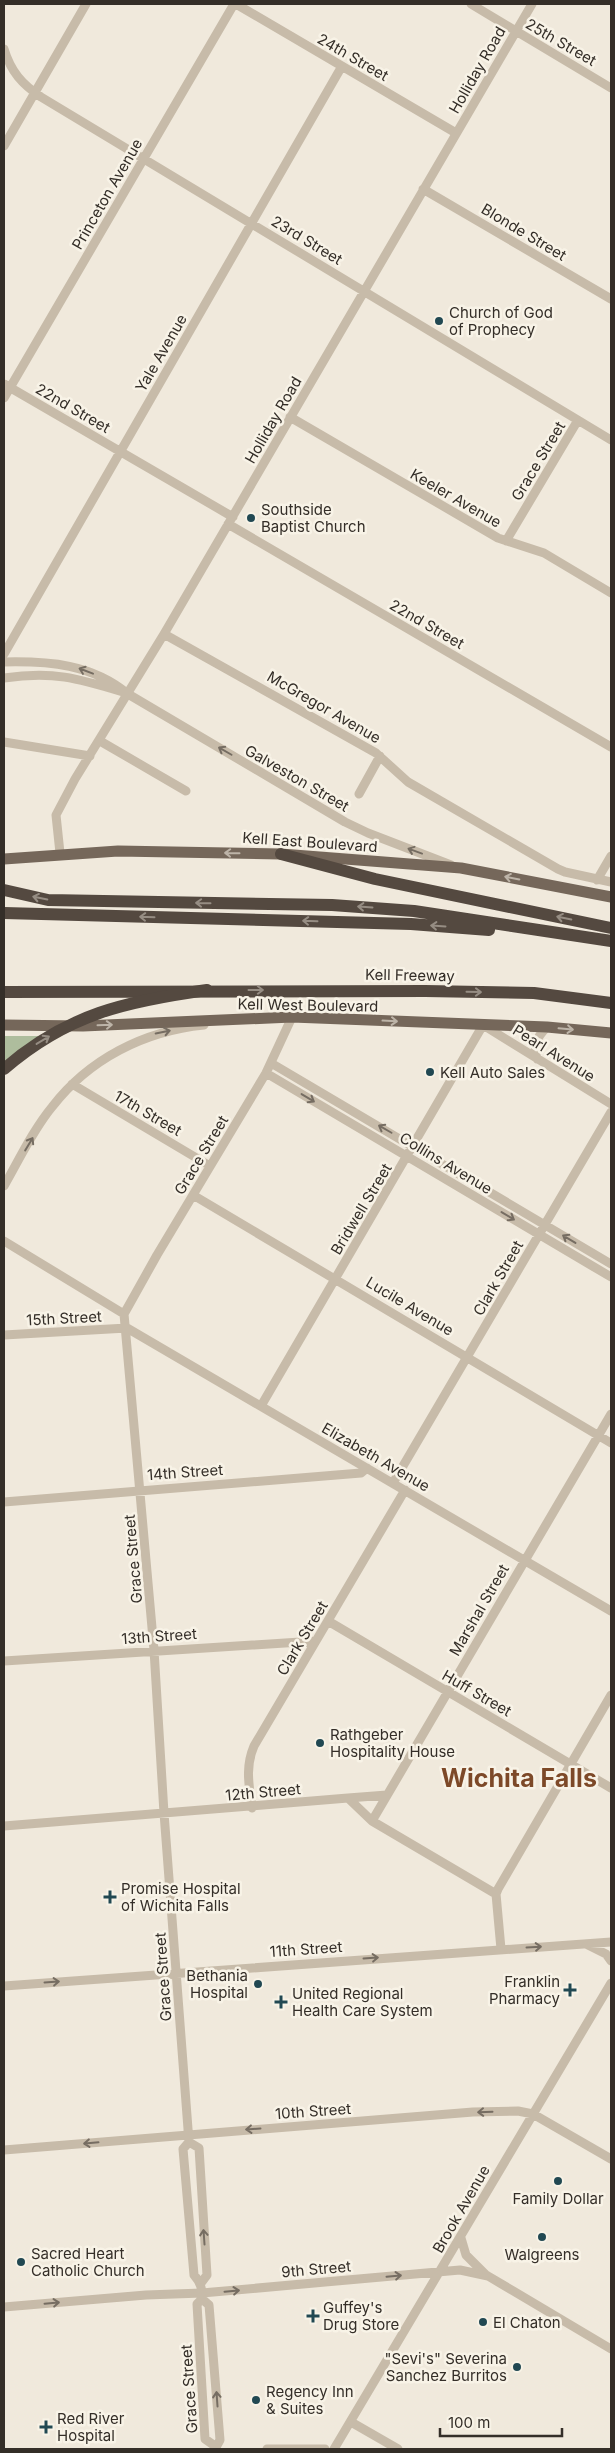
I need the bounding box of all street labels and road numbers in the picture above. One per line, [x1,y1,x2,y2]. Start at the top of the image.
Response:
street label: 25th Street [522,14,600,70]
street label: Holliday Road [444,23,510,117]
street label: 24th Street [314,29,392,85]
street label: Princeton Avenue [68,135,146,253]
street label: Blonde Street [478,199,570,265]
street label: 23rd Street [268,211,346,269]
street label: Yale Avenue [131,311,191,395]
street label: Holliday Road [240,373,306,467]
street label: 22nd Street [32,379,114,437]
street label: Grace Street [507,418,569,504]
street label: Keeler Avenue [407,464,505,532]
street label: 22nd Street [386,595,468,653]
street label: McGregor Avenue [264,667,384,747]
street label: Galveston Street [241,740,353,816]
street label: Kell East Boulevard [242,828,378,856]
street label: Kell Freeway [365,965,456,985]
street label: Kell West Boulevard [238,994,378,1016]
street label: Pearl Avenue [509,1020,599,1086]
street label: 17th Street [111,1086,185,1140]
street label: Grace Street [170,1112,232,1198]
street label: Collins Avenue [396,1128,496,1198]
street label: Bridwell Street [326,1160,396,1258]
street label: Clark Street [469,1237,527,1319]
street label: Lucile Avenue [363,1272,457,1340]
street label: 15th Street [26,1307,102,1329]
street label: Elizabeth Avenue [319,1418,433,1496]
street label: 14th Street [146,1460,224,1484]
street label: Grace Street [120,1514,146,1604]
street label: Marshal Street [445,1561,513,1659]
street label: Clark Street [272,1597,332,1679]
street label: 13th Street [121,1624,197,1648]
street label: Huff Street [439,1665,515,1721]
street label: 12th Street [225,1779,302,1805]
street label: Grace Street [150,1932,176,2022]
street label: 11th Street [269,1937,343,1961]
street label: 10th Street [274,2099,352,2123]
street label: Brook Avenue [428,2162,494,2256]
street label: 9th Street [280,2256,352,2282]
street label: Grace Street [176,2344,202,2434]

